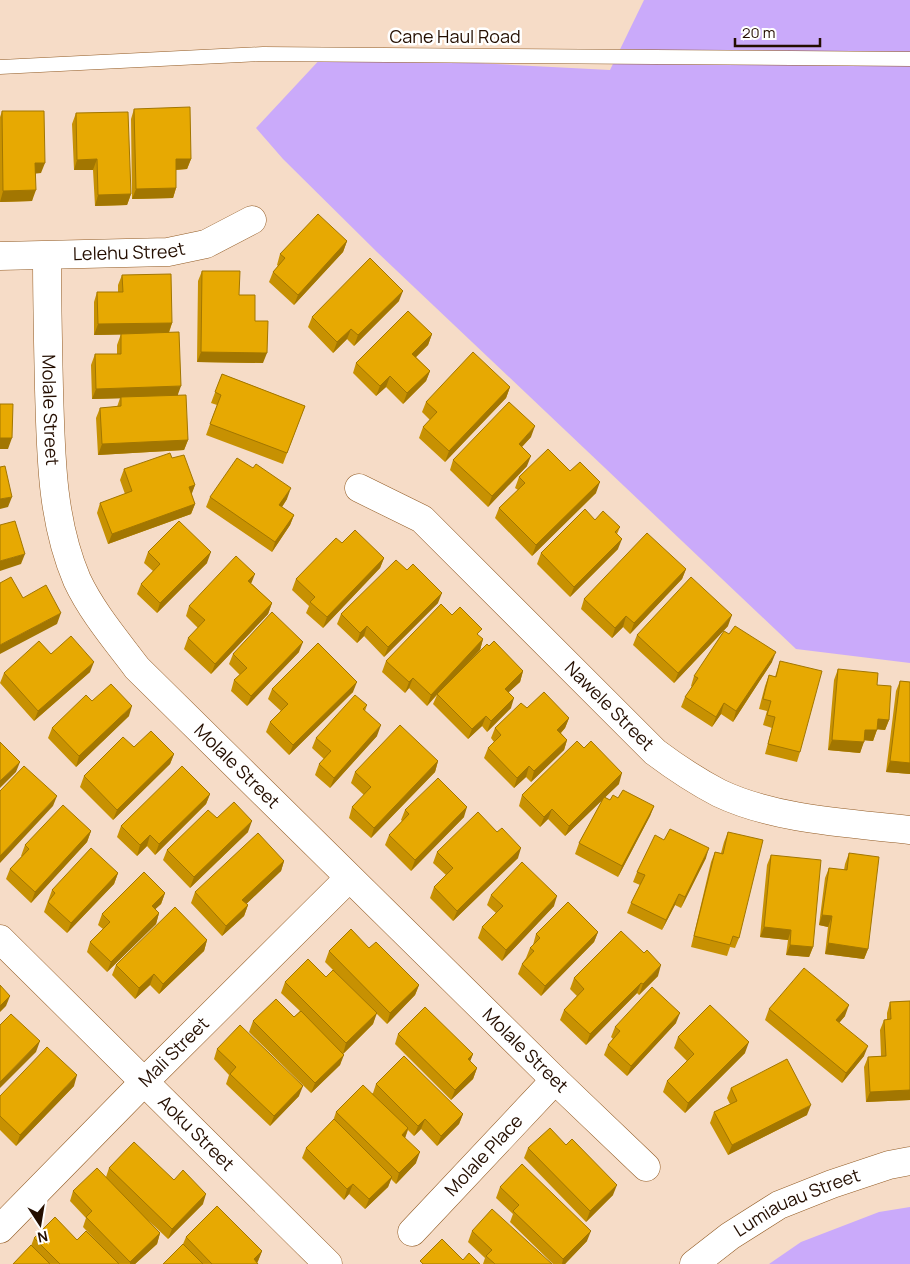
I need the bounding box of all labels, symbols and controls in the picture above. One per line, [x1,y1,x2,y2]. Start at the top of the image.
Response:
scale bar [735,15,820,47]
text: 20 m [742,22,775,43]
street label: Cane Haul Road [389,24,521,48]
street label: Lelehu Street [72,236,187,265]
street label: Molale Street [37,354,65,466]
street label: Nawele Street [560,656,660,755]
street label: Molale Street [189,718,285,813]
street label: Molale Street [478,1002,574,1097]
street label: Mali Street [133,1011,214,1092]
street label: Aoku Street [153,1089,240,1176]
street label: Molale Place [439,1109,527,1201]
street label: Lumiauau Street [729,1162,863,1242]
north arrow [15,1199,65,1249]
text: N [36,1227,50,1248]

